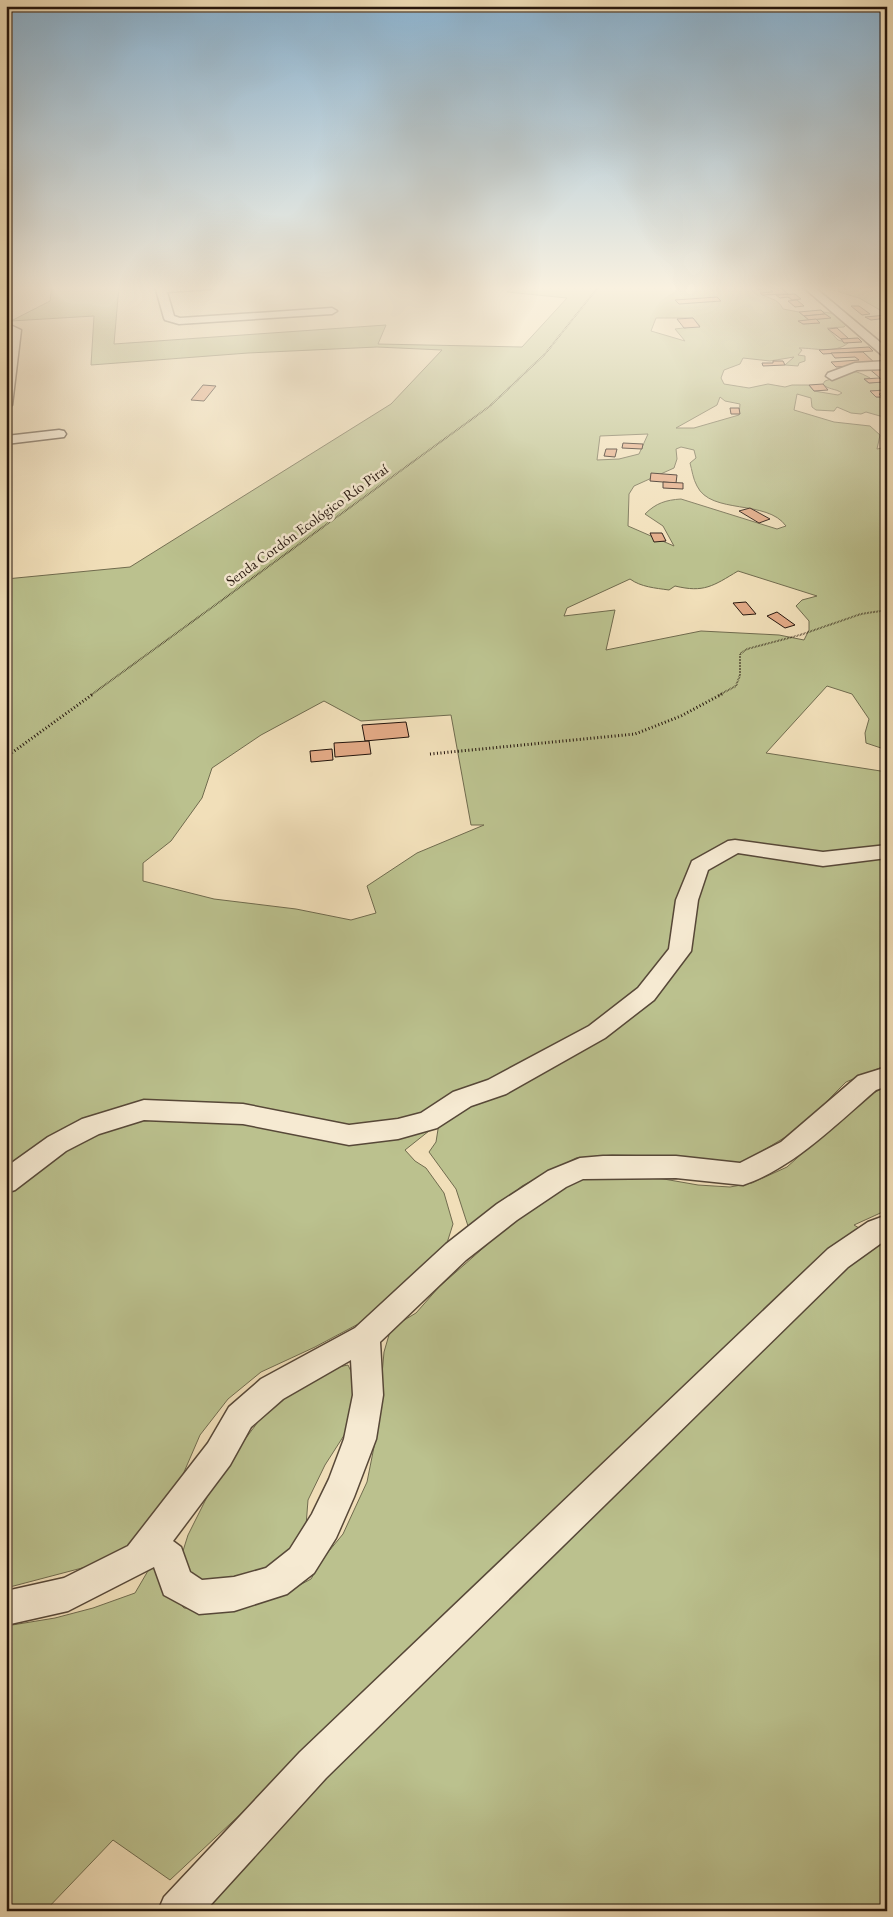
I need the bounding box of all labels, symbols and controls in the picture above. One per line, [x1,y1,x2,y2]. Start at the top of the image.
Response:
street label: Senda Cordón Ecológico Río Piraí [222,459,392,590]

